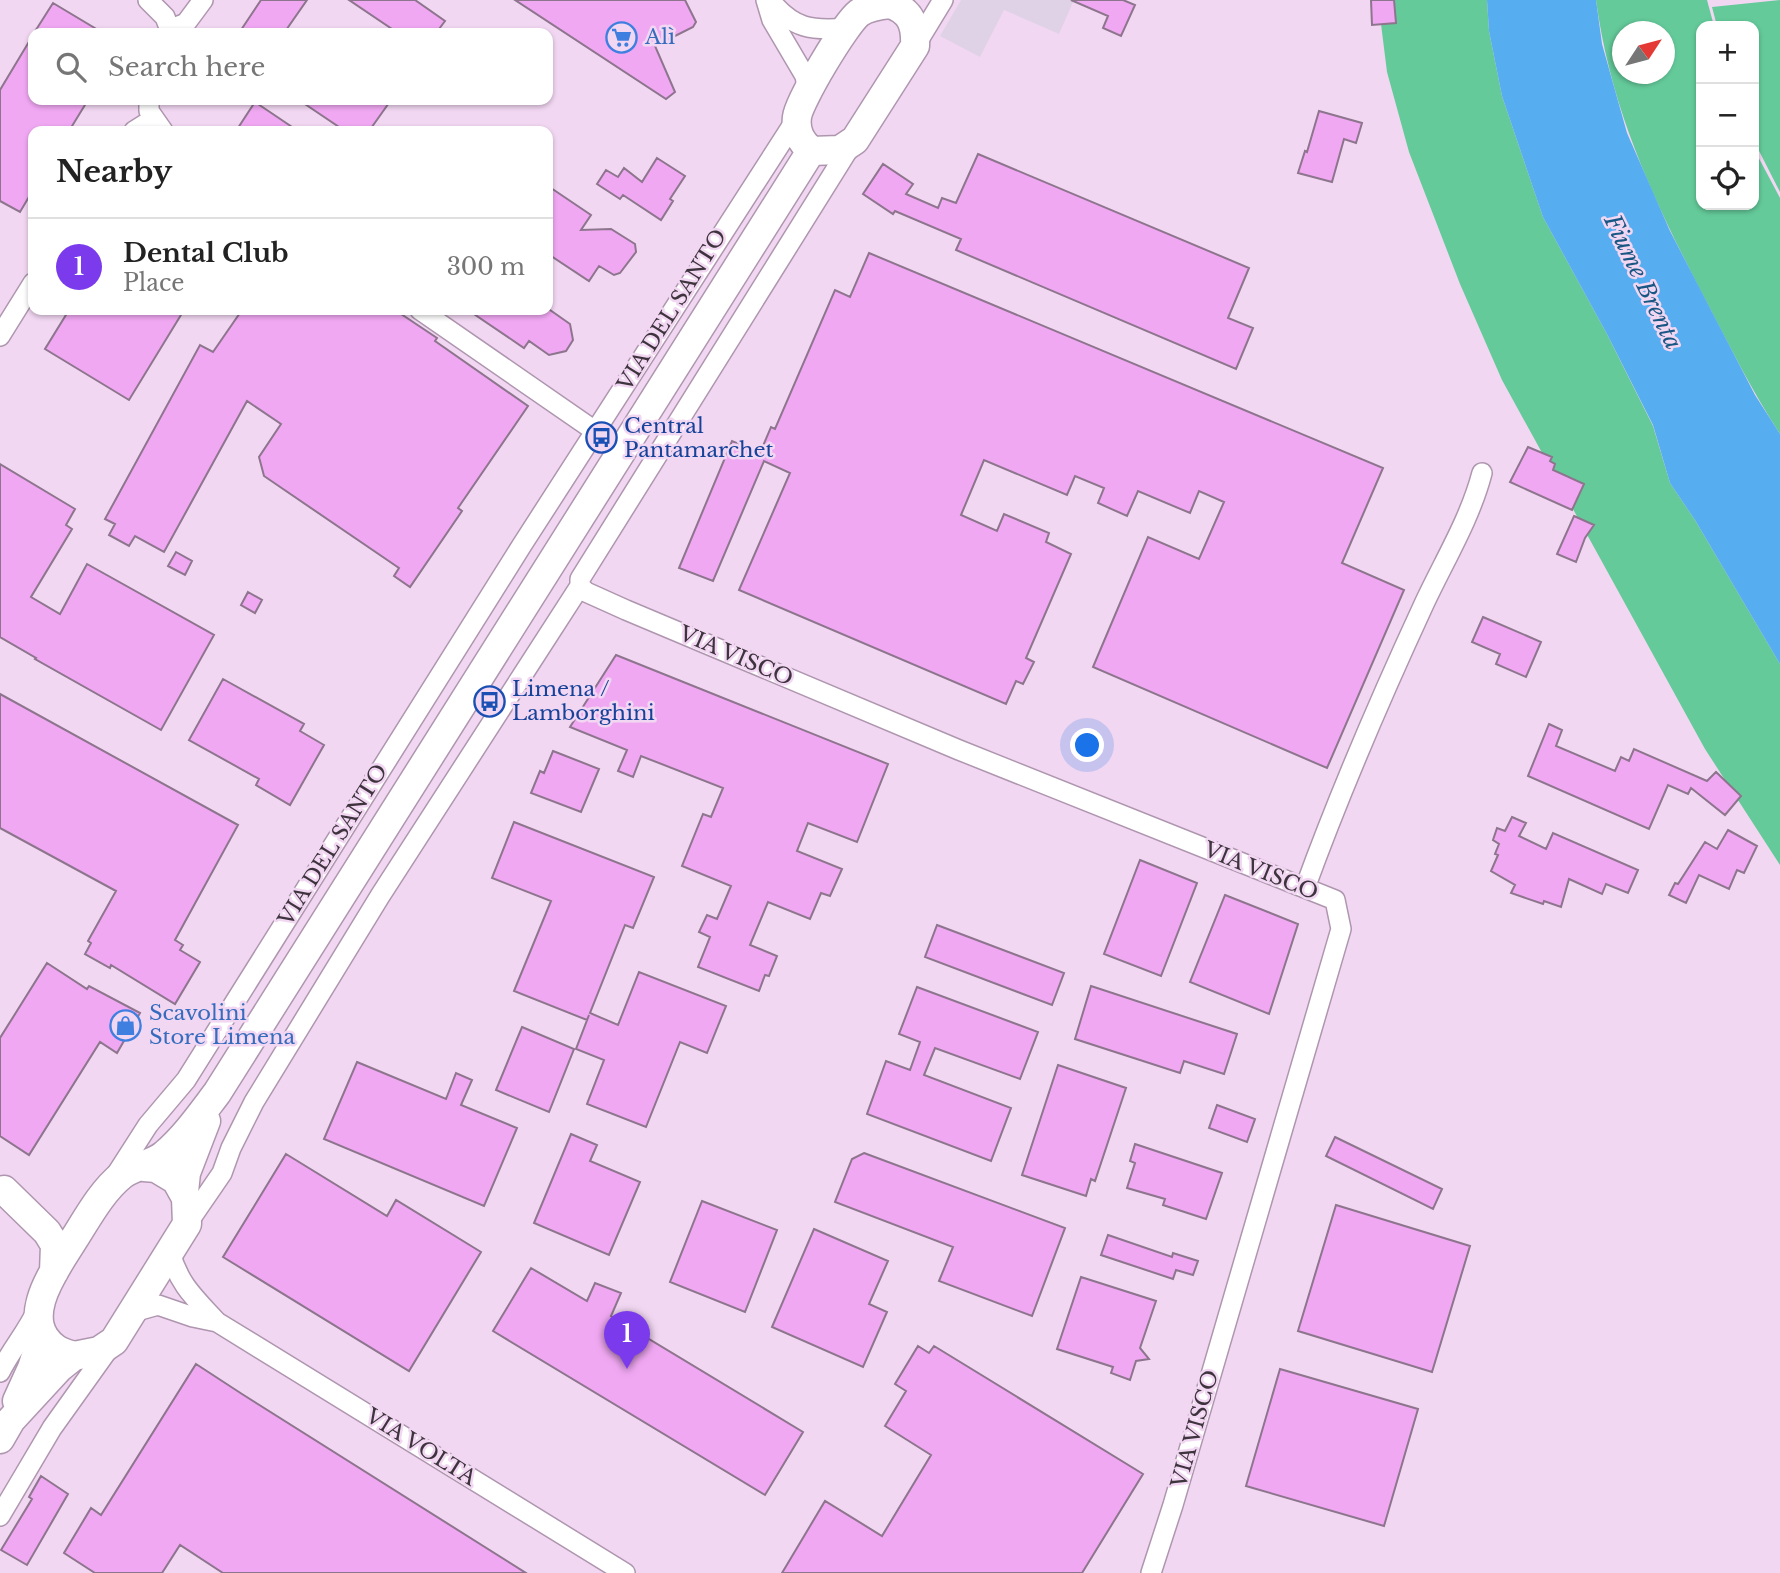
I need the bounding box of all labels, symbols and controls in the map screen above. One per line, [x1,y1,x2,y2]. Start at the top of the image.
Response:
supermarket icon: Alì [605,20,639,54]
north arrow [1612,21,1675,84]
map controls [1696,21,1759,210]
button: + [1696,21,1759,84]
place label: Alì [644,24,675,50]
search box [28,28,553,105]
icon: search [52,48,90,86]
text: Search here [108,51,265,83]
button: − [1696,84,1759,147]
button: locate [1696,147,1759,210]
text: Nearby [56,153,172,190]
water label: Fiume Brenta [1598,209,1688,354]
street label: VIA DEL SANTO [611,224,732,396]
text: Dental Club [123,237,289,269]
text: 1 [74,253,84,281]
text: 300 m [447,253,525,281]
text: Place [123,269,185,297]
place label: Central Pantamarchet [624,413,774,463]
bus stop icon: Central Pantamarchet [584,421,618,455]
street label: VIA VISCO [674,620,797,692]
place label: Limena / Lamborghini [512,676,655,726]
bus stop icon: Limena / Lamborghini [472,684,506,718]
your location [1070,728,1104,762]
street label: VIA DEL SANTO [272,759,393,931]
street label: VIA VISCO [1199,836,1322,906]
place label: Scavolini Store Limena [149,1000,295,1050]
shop icon: Scavolini Store Limena [109,1008,143,1042]
pin: 1 [604,1311,650,1369]
street label: VIA VISCO [1166,1367,1224,1492]
street label: VIA VOLTA [360,1402,482,1492]

